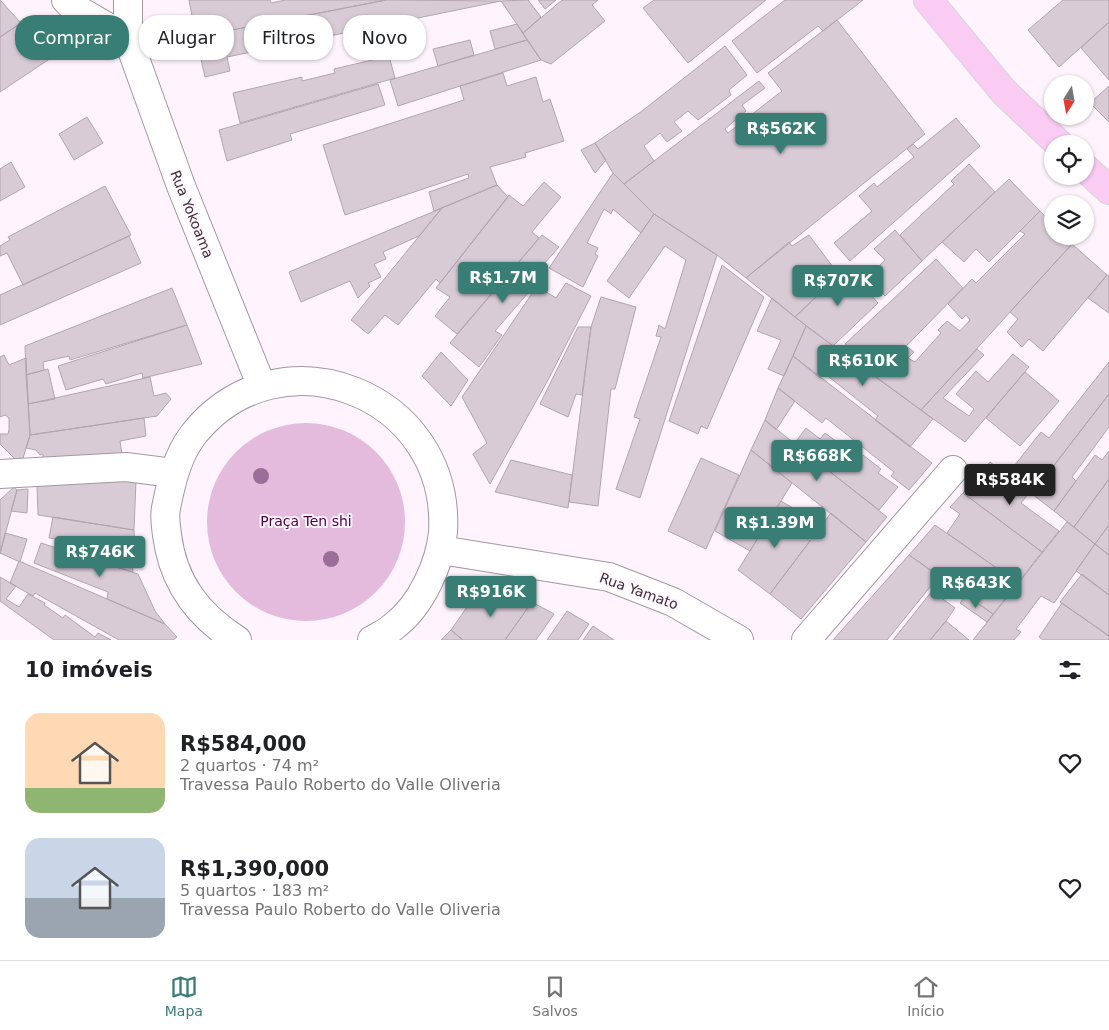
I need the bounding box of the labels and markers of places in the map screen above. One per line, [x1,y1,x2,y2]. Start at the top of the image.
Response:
pin: R$562K [740,112,822,155]
pin: R$1.7M [462,262,544,304]
pin: R$707K [797,264,879,307]
pin: R$610K [822,344,904,387]
pin: R$668K [776,440,858,482]
pin: R$584K [969,464,1051,506]
pin: R$1.39M [729,506,821,549]
pin: R$746K [59,536,141,578]
pin: R$643K [935,566,1017,609]
pin: R$916K [450,576,532,618]

